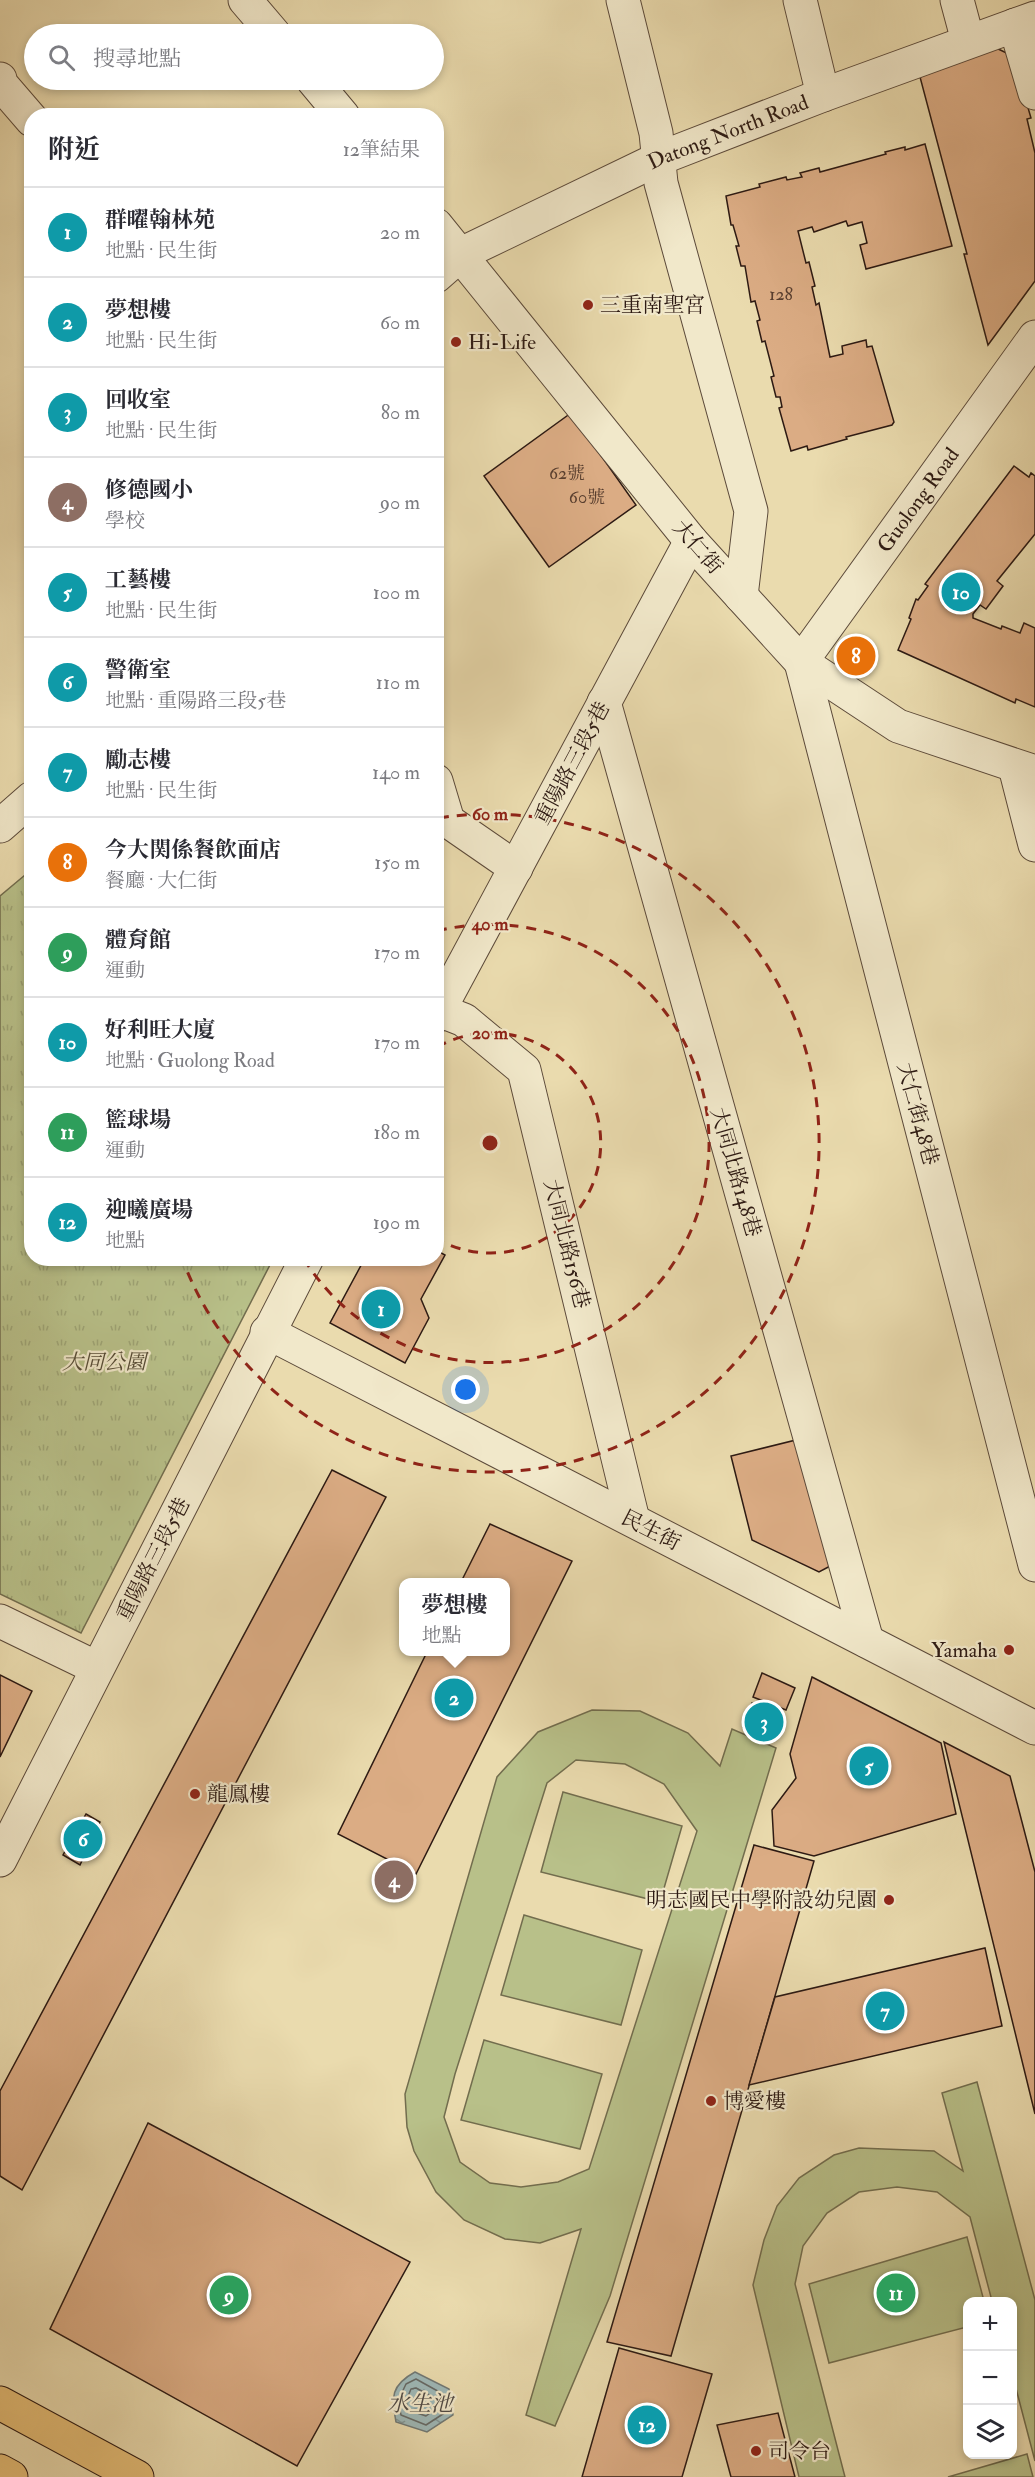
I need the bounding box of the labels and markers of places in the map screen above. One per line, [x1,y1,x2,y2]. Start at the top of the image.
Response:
place label: 三重南聖宮 [600,292,705,319]
marker: 三重南聖宮 [581,298,595,312]
place label: Hi-Life [468,329,536,356]
marker: Hi-Life [449,335,463,349]
pin: 10 [942,570,980,614]
pin: 8 [836,634,876,678]
centre of rings [480,1133,500,1153]
pin: 1 [362,1286,400,1332]
place label: Yamaha [931,1637,997,1664]
marker: Yamaha [1002,1643,1016,1657]
pin: 2 [434,1676,474,1720]
pin: 3 [744,1700,783,1744]
pin: 5 [850,1744,888,1788]
place label: 龍鳳樓 [207,1781,270,1808]
marker: 龍鳳樓 [188,1787,202,1801]
pin: 6 [64,1816,103,1862]
pin: 4 [374,1858,414,1902]
place label: 明志國民中學附設幼兒園 [646,1887,877,1914]
marker: 明志國民中學附設幼兒園 [882,1893,896,1907]
pin: 7 [866,1988,904,2034]
place label: 博愛樓 [723,2088,786,2115]
marker: 博愛樓 [704,2094,718,2108]
pin: 11 [876,2270,916,2316]
pin: 9 [210,2272,248,2318]
pin: 12 [628,2402,666,2448]
place label: 司令台 [768,2438,831,2465]
marker: 司令台 [749,2444,763,2458]

